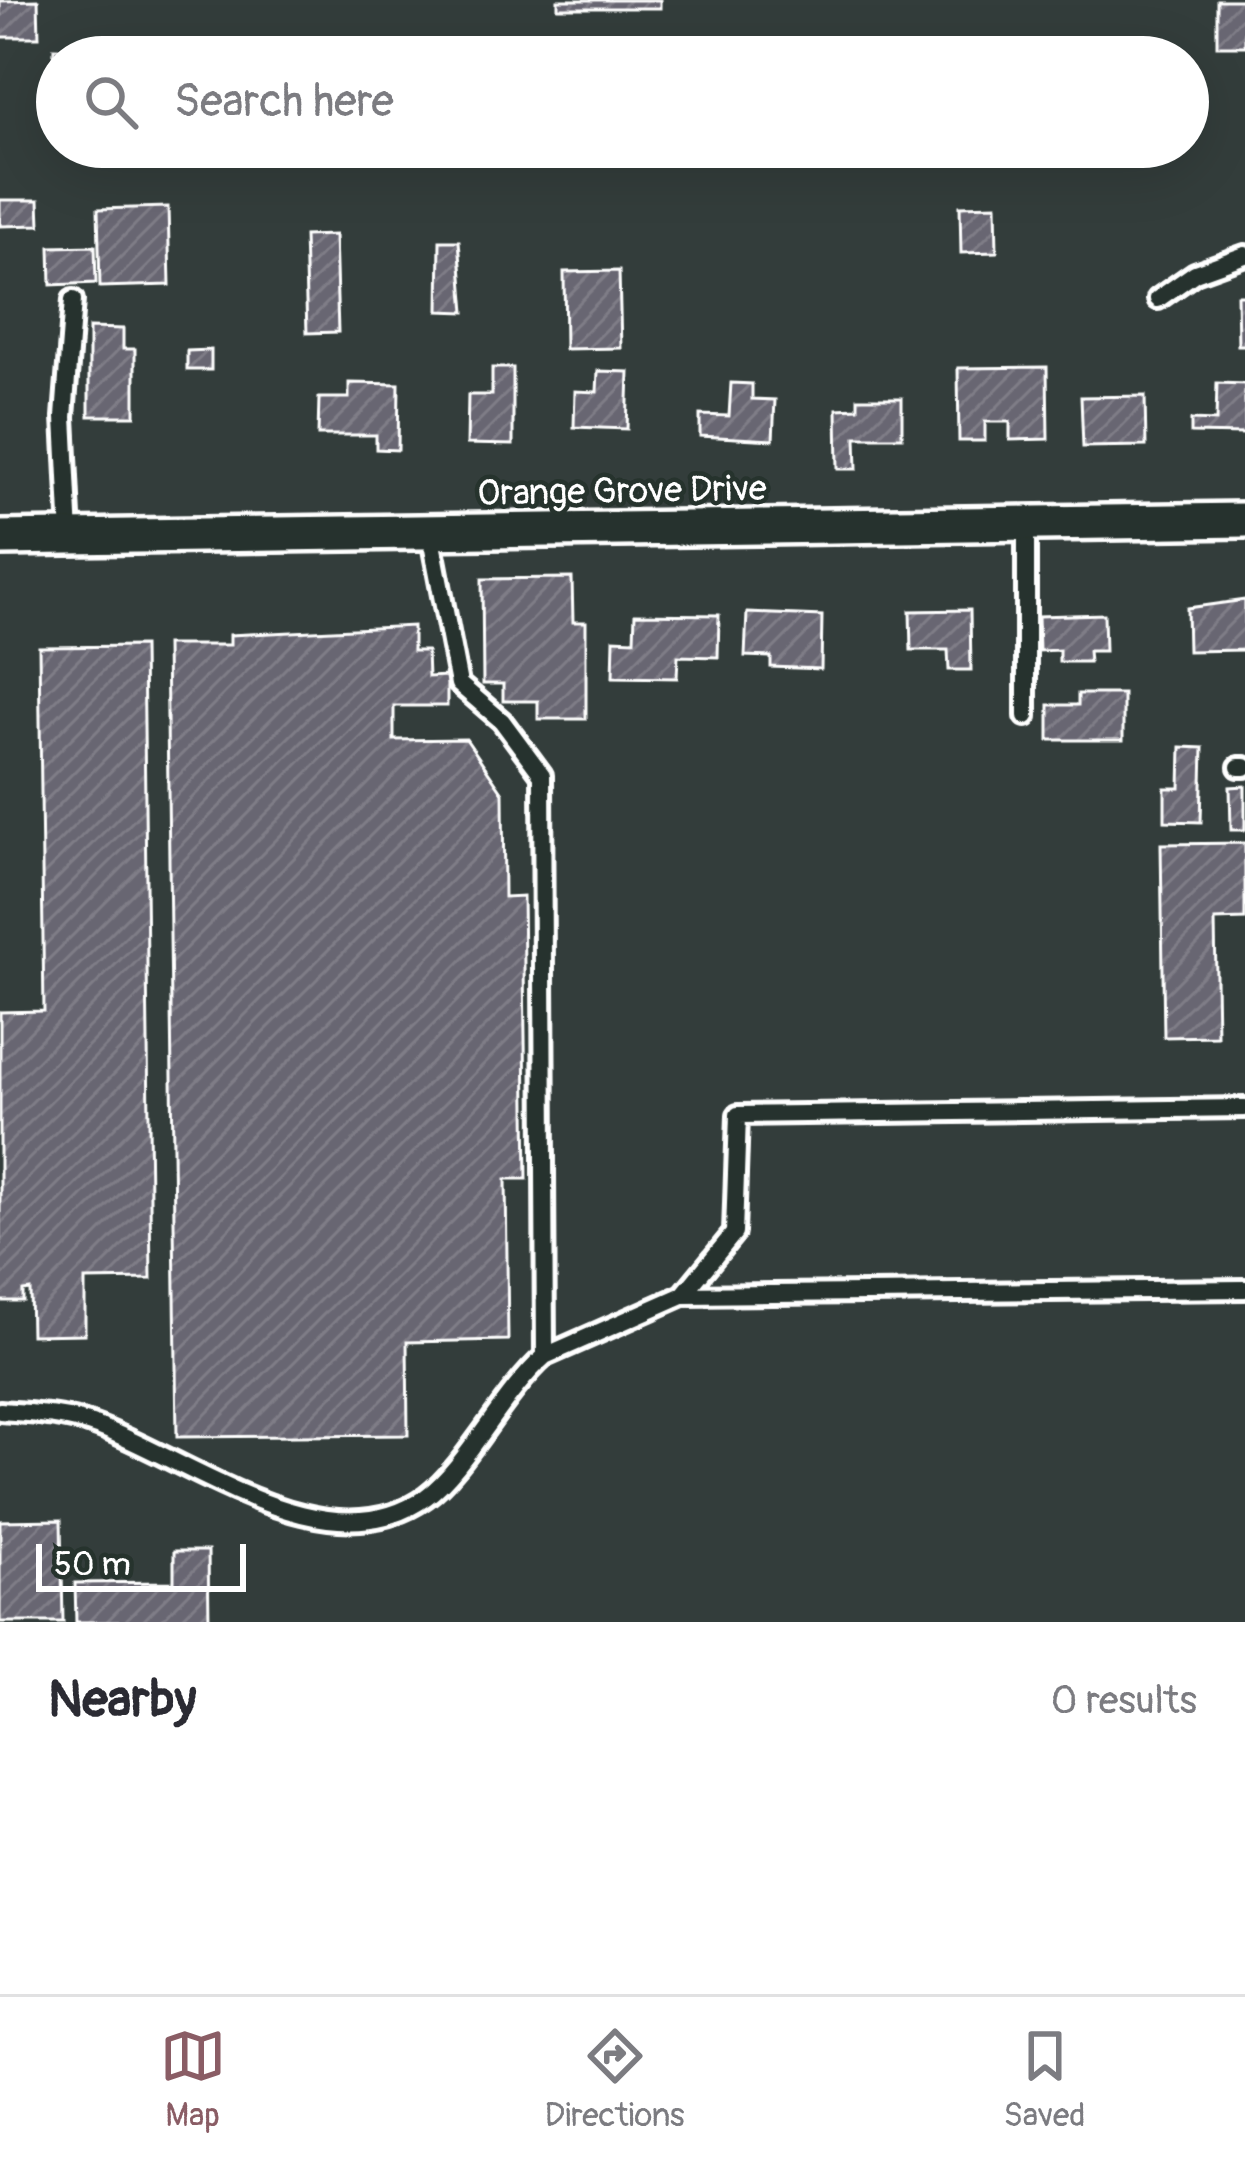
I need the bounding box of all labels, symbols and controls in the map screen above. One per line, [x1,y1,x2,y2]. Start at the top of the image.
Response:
search box [36,36,1209,168]
icon: search [78,69,144,135]
text: Search here [174,74,394,130]
street label: Orange Grove Drive [477,466,767,516]
scale bar [36,1538,246,1591]
text: 50 m [54,1544,131,1585]
text: Nearby [48,1668,196,1732]
text: 0 results [1051,1676,1197,1725]
tab: Map [160,2023,226,2136]
tab: Directions [545,2023,685,2136]
tab: Saved [1004,2023,1085,2136]

